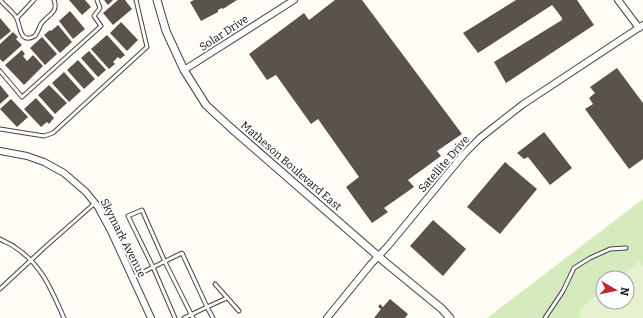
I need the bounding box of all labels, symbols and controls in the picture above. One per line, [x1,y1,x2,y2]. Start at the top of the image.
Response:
street label: Solar Drive [197,12,251,54]
street label: Matheson Boulevard East [238,119,344,213]
street label: Satellite Drive [416,133,472,195]
street label: Skymark Avenue [98,196,148,280]
north arrow [595,270,635,310]
text: N [617,286,631,297]

